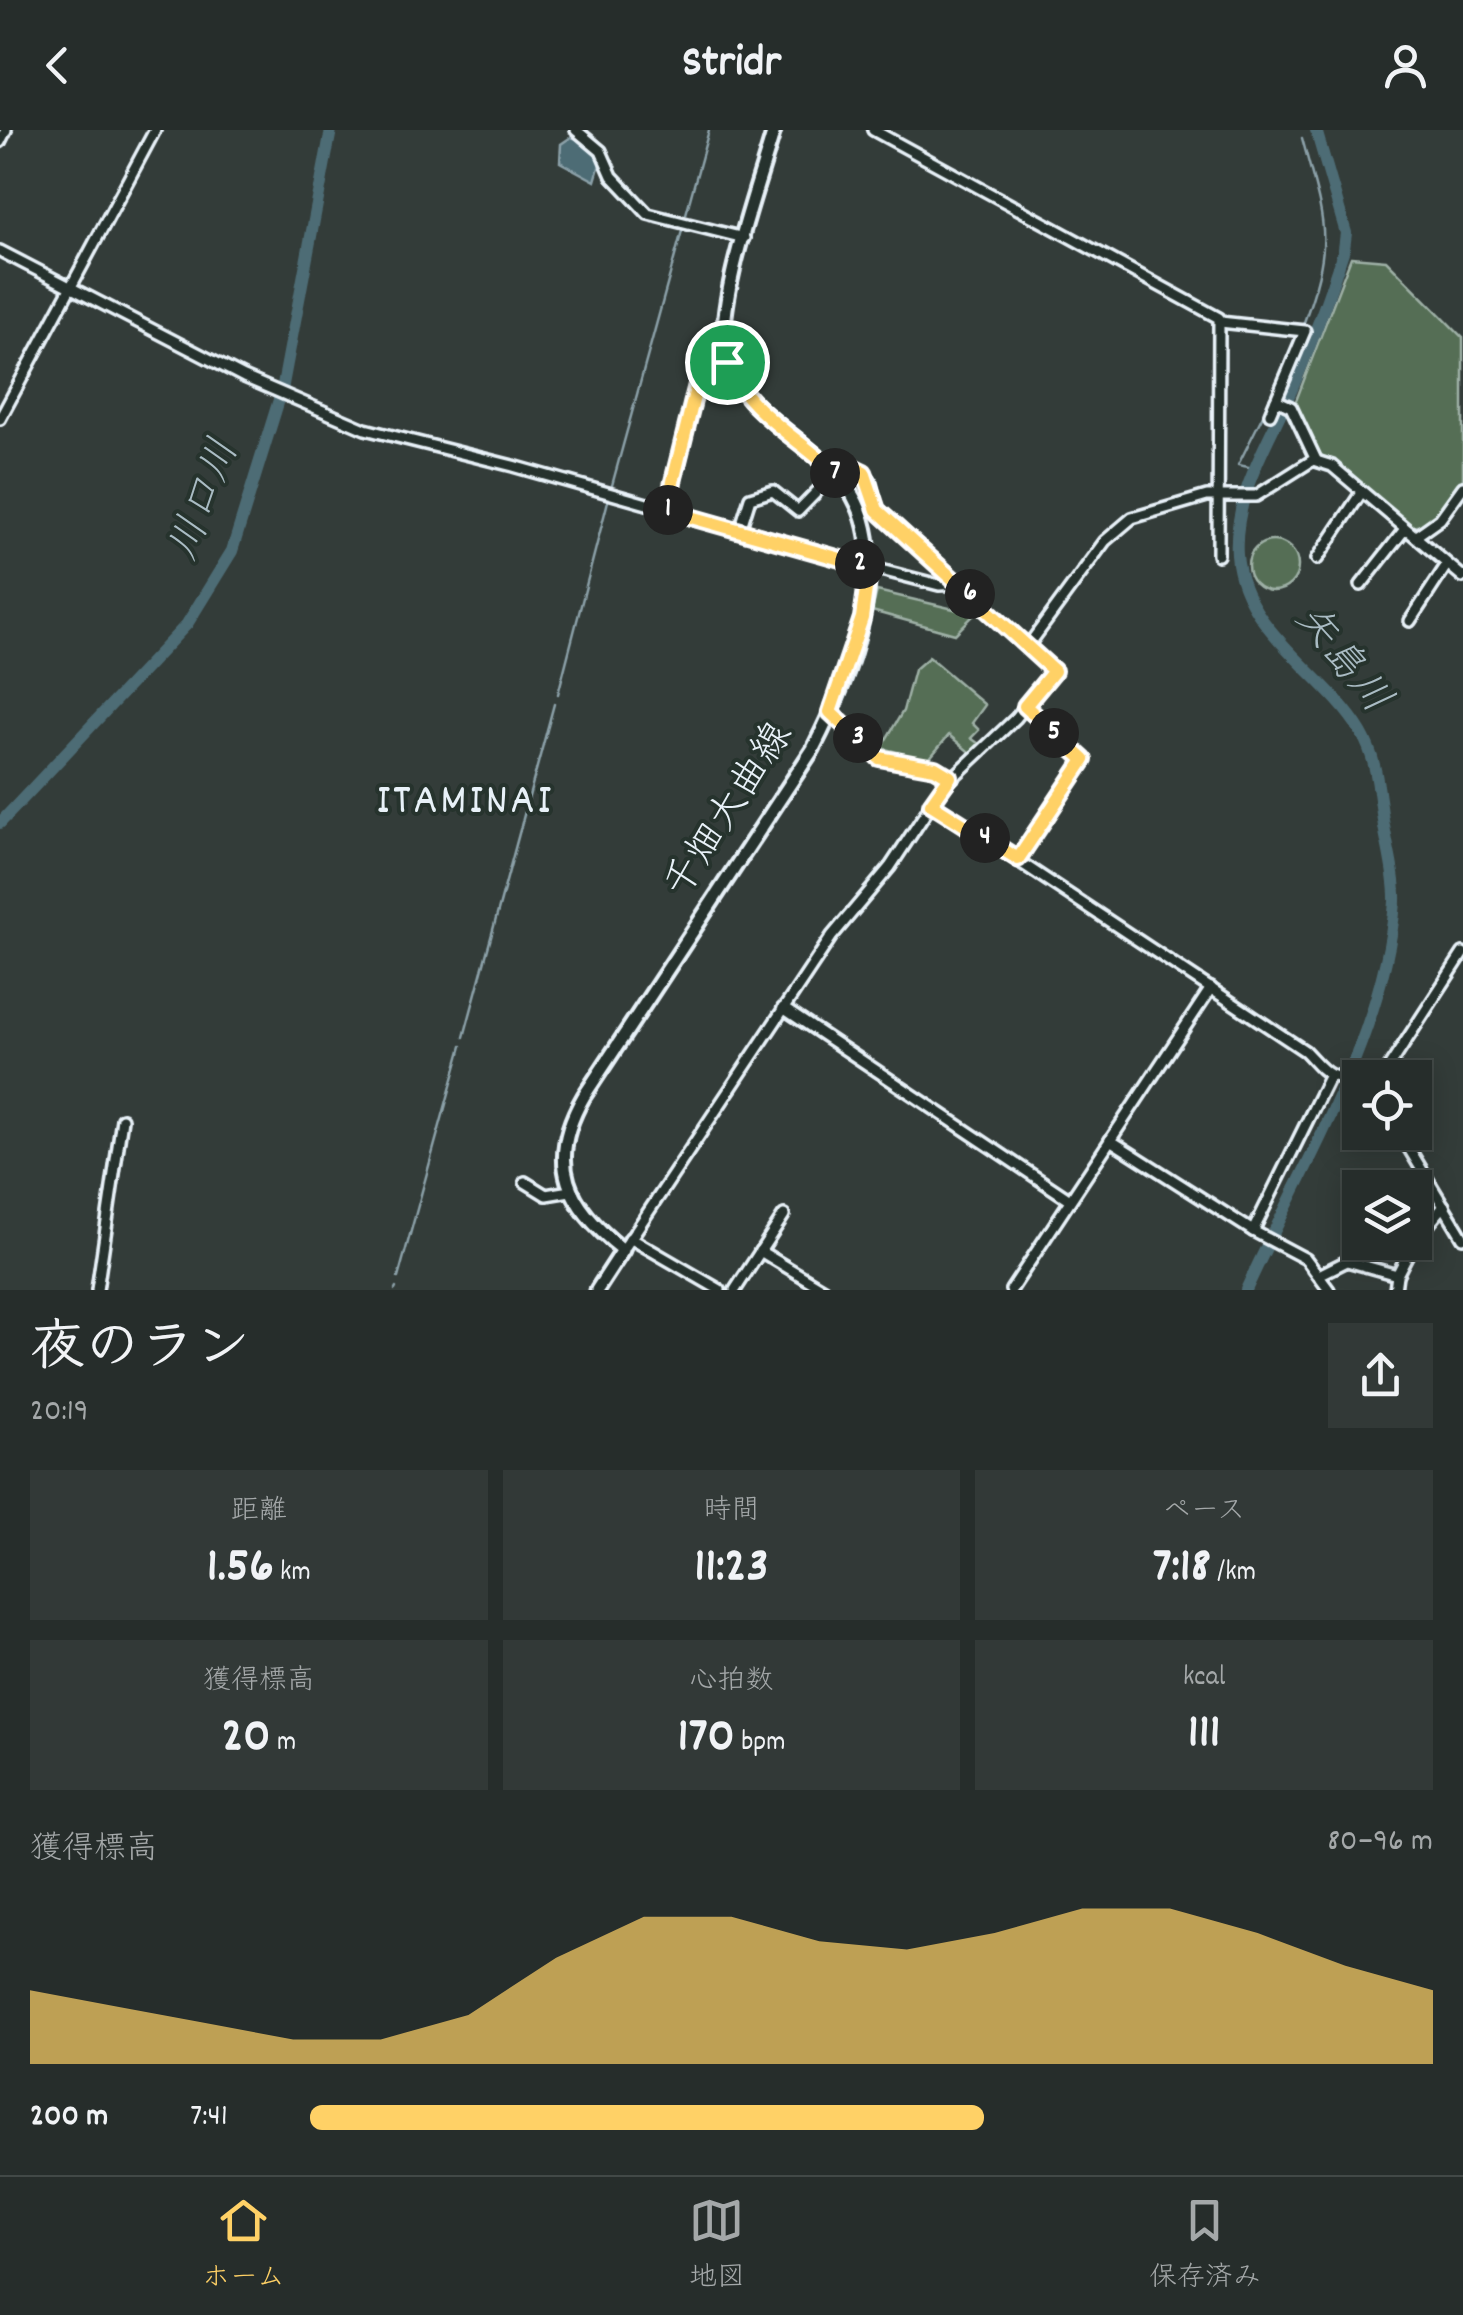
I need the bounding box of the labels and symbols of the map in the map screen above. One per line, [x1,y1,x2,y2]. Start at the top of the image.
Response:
pin [685,320,770,405]
water label: 川口川 [156,431,258,571]
pin: 7 [810,448,860,498]
pin: 1 [643,485,693,535]
pin: 2 [835,539,885,589]
pin: 6 [945,569,995,619]
water label: 矢島川 [1277,593,1403,729]
pin: 5 [1029,708,1079,758]
street label: 千畑大曲線 [653,713,809,911]
pin: 3 [833,713,883,763]
district label: ITAMINAI [376,771,554,835]
pin: 4 [960,813,1010,863]

